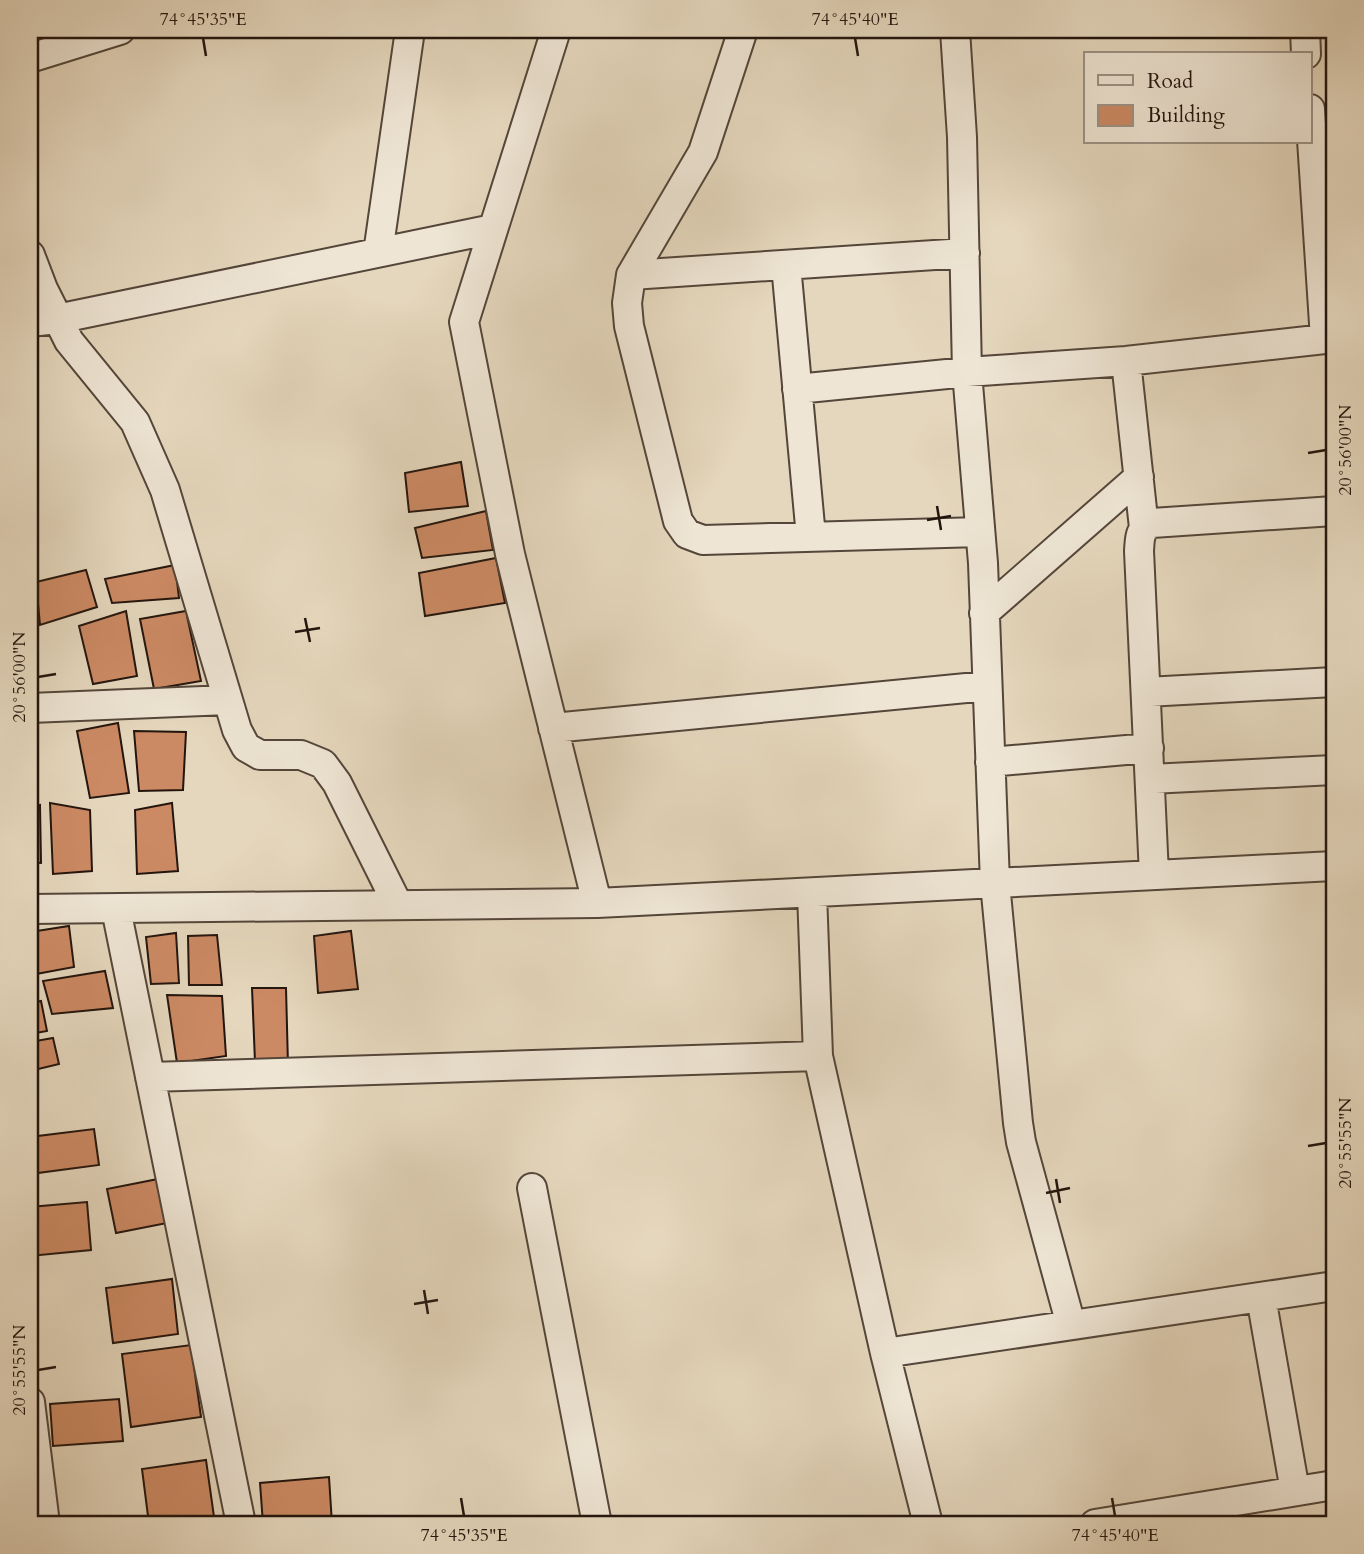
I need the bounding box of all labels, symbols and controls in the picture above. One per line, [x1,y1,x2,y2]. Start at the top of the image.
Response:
text: 74°45'35"E [159,7,247,32]
text: 74°45'40"E [811,7,899,32]
legend [1084,52,1312,144]
text: Road [1147,67,1193,96]
text: Building [1147,101,1225,130]
text: 20°56'00"N [1333,404,1358,496]
text: 20°56'00"N [7,631,32,723]
text: 20°55'55"N [1333,1097,1358,1189]
text: 20°55'55"N [7,1324,32,1416]
text: 74°45'35"E [420,1523,508,1548]
text: 74°45'40"E [1071,1523,1159,1548]

